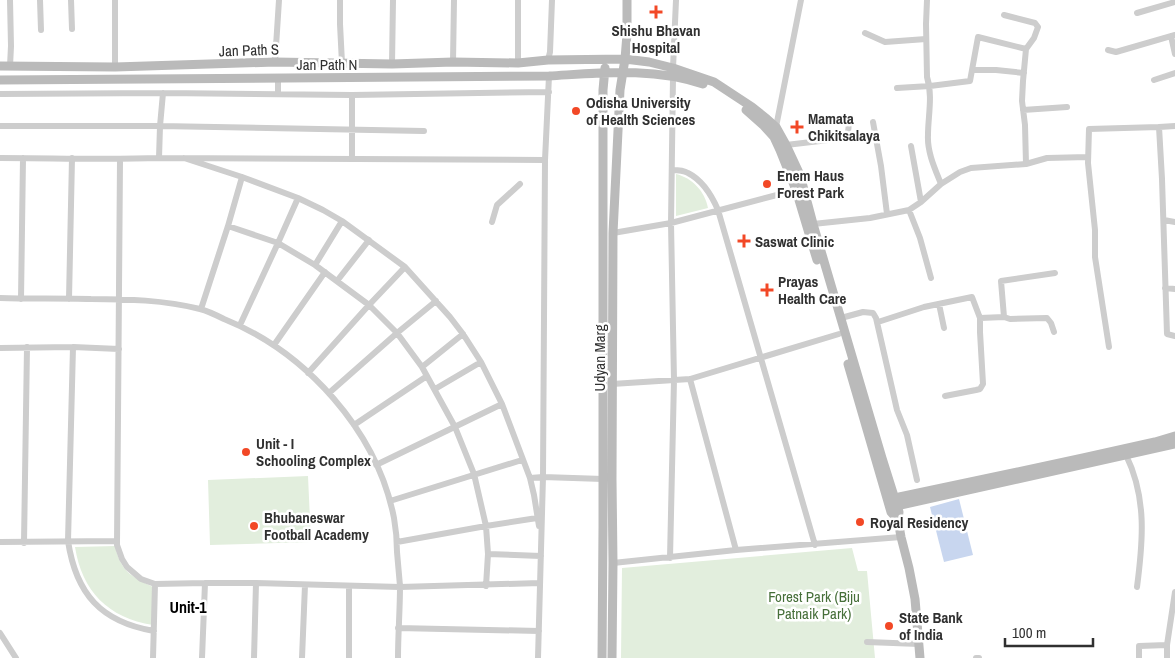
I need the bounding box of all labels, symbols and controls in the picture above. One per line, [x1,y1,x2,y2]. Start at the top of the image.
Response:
marker: Shishu Bhavan Hospital [649,5,663,19]
place label: Shishu Bhavan Hospital [612,20,700,58]
street label: Jan Path S [219,38,279,62]
street label: Jan Path N [297,54,357,75]
place label: Odisha University of Health Sciences [586,92,696,130]
marker: Odisha University of Health Sciences [570,105,582,117]
place label: Mamata Chikitsalaya [808,108,880,146]
marker: Mamata Chikitsalaya [790,120,804,134]
place label: Enem Haus Forest Park [777,165,844,203]
marker: Enem Haus Forest Park [761,178,773,190]
place label: Saswat Clinic [755,231,834,252]
marker: Saswat Clinic [737,234,751,248]
place label: Prayas Health Care [778,271,847,309]
marker: Prayas Health Care [760,283,774,297]
street label: Udyan Marg [589,324,610,392]
place label: Unit - I Schooling Complex [256,433,371,471]
marker: Unit - I Schooling Complex [240,446,252,458]
place label: Bhubaneswar Football Academy [264,507,369,545]
place label: Royal Residency [870,512,969,533]
marker: Royal Residency [854,516,866,528]
marker: Bhubaneswar Football Academy [248,520,260,532]
park label: Forest Park (Biju Patnaik Park) [768,586,860,624]
district label: Unit-1 [169,596,207,618]
place label: State Bank of India [899,607,963,645]
scale bar [1005,616,1092,648]
marker: State Bank of India [883,620,895,632]
text: 100 m [1012,622,1046,643]

